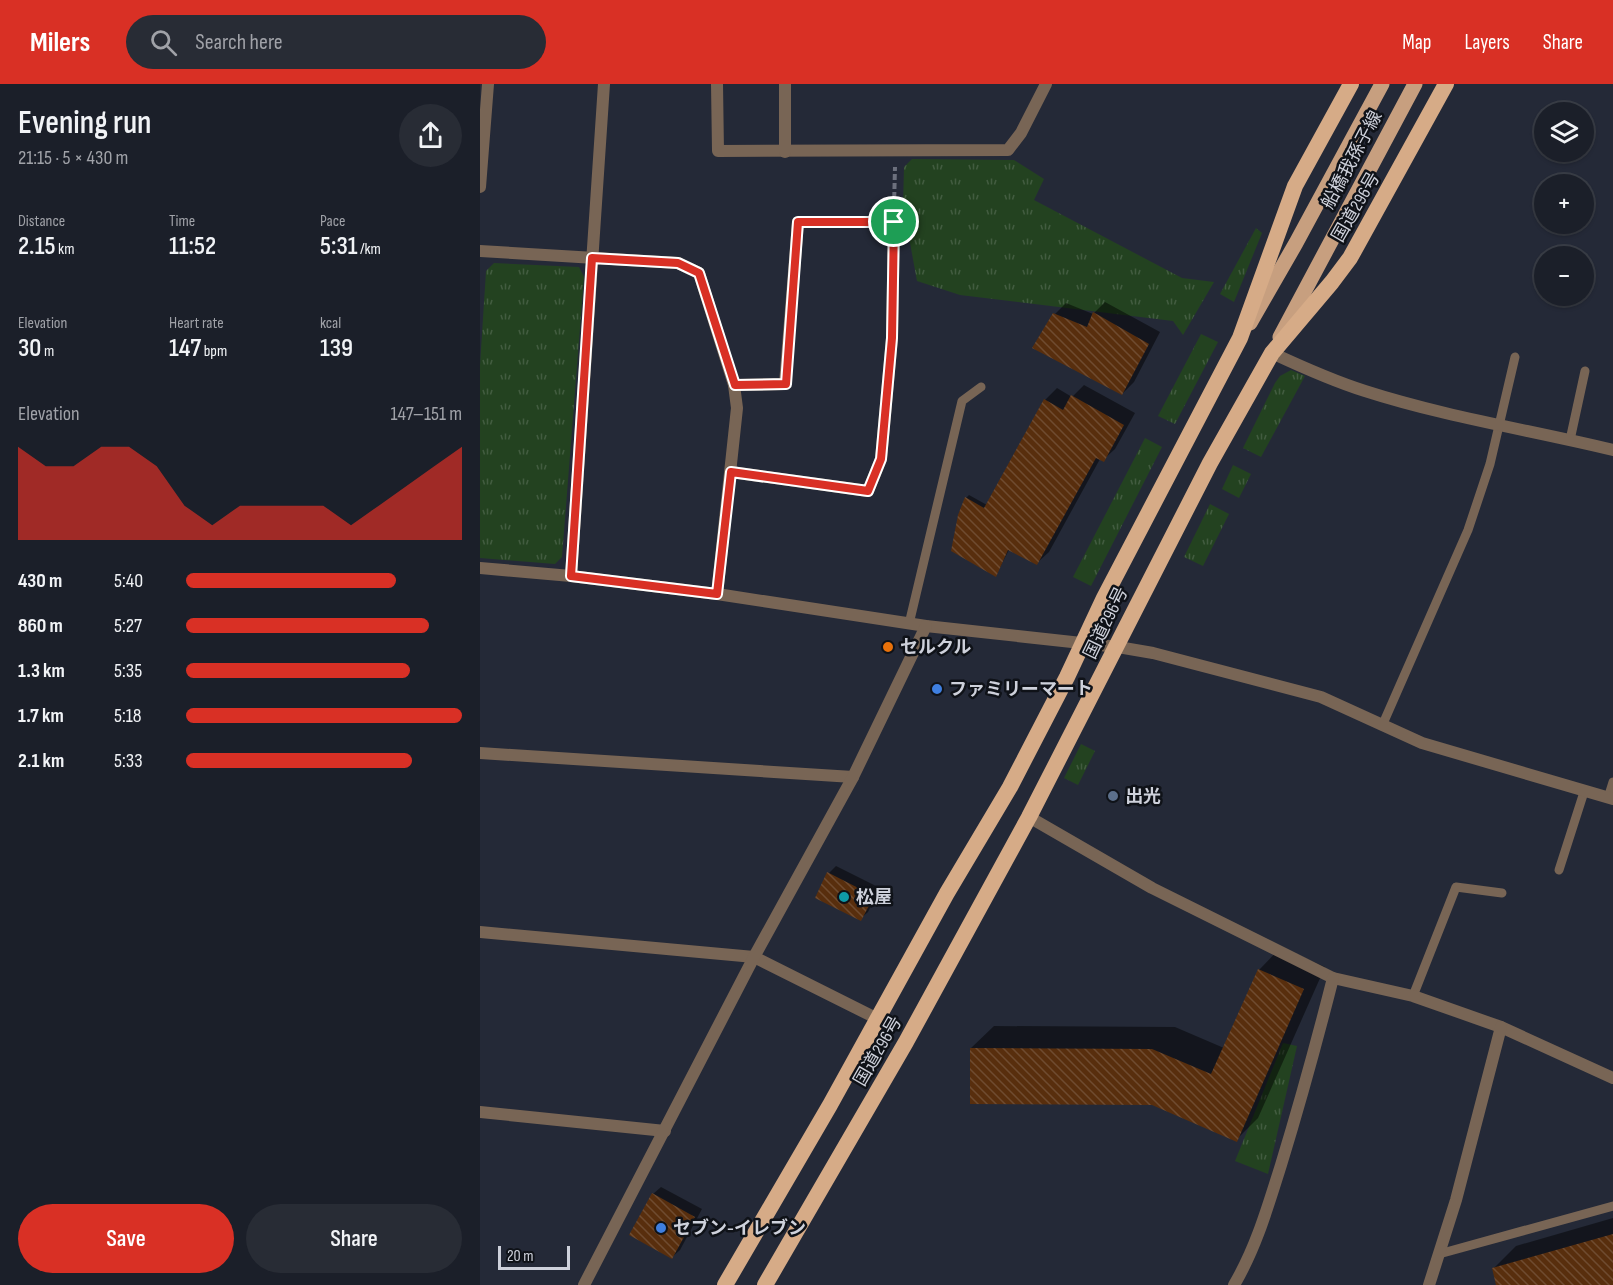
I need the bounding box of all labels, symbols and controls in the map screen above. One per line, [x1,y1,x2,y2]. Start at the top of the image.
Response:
search box [126,15,546,69]
text: Milers [30,26,90,59]
icon: search [147,26,180,59]
text: Search here [195,29,283,56]
text: Map [1402,30,1431,55]
text: Layers [1464,30,1510,55]
text: Share [1543,30,1583,55]
map controls [1534,102,1594,306]
button: layers [1534,102,1594,162]
text: Evening run [18,103,152,143]
button: share [399,104,462,167]
street label: 船橋我孫子線 [1317,107,1387,213]
text: 21:15 · 5 × 430 m [18,146,128,170]
street label: 国道296号 [1328,168,1384,246]
button: + [1534,174,1594,234]
pin [868,196,919,247]
icon: arrive [877,205,910,238]
text: Distance [18,212,65,231]
text: Time [169,212,195,231]
text: Pace [320,212,345,231]
text: 2.15 [18,231,56,262]
text: 11:52 [169,231,216,262]
text: 5:31 [320,231,358,262]
text: km [56,240,75,259]
text: /km [358,240,381,259]
button: − [1534,246,1594,306]
text: Elevation [18,314,67,333]
text: Heart rate [169,314,224,333]
text: kcal [320,314,341,333]
text: 30 [18,333,41,364]
text: 147 [169,333,201,364]
text: 139 [320,333,353,364]
text: m [41,342,54,361]
text: bpm [201,342,227,361]
text: Elevation [18,402,80,426]
text: 147–151 m [391,402,462,426]
text: 430 m [18,569,62,593]
text: 5:40 [114,569,143,593]
street label: 国道296号 [1080,584,1132,662]
text: 860 m [18,614,63,638]
text: 5:27 [114,614,142,638]
place label: セルクル [900,637,971,658]
marker: セルクル [881,640,895,654]
text: 1.3 km [18,659,65,683]
text: 5:35 [114,659,142,683]
place label: ファミリーマート [949,679,1093,700]
marker: ファミリーマート [930,682,944,696]
text: 1.7 km [18,704,64,728]
text: 5:18 [114,704,142,728]
text: 2.1 km [18,749,64,773]
text: 5:33 [114,749,143,773]
place label: 出光 [1125,786,1161,807]
marker: 出光 [1106,789,1120,803]
place label: 松屋 [856,887,892,908]
marker: 松屋 [837,890,851,904]
street label: 国道296号 [850,1012,906,1090]
button: Save [18,1204,234,1273]
button: Share [246,1204,462,1273]
place label: セブン-イレブン [673,1218,806,1239]
marker: セブン-イレブン [654,1221,668,1235]
scale bar [498,1243,570,1270]
text: 20 m [507,1247,534,1266]

